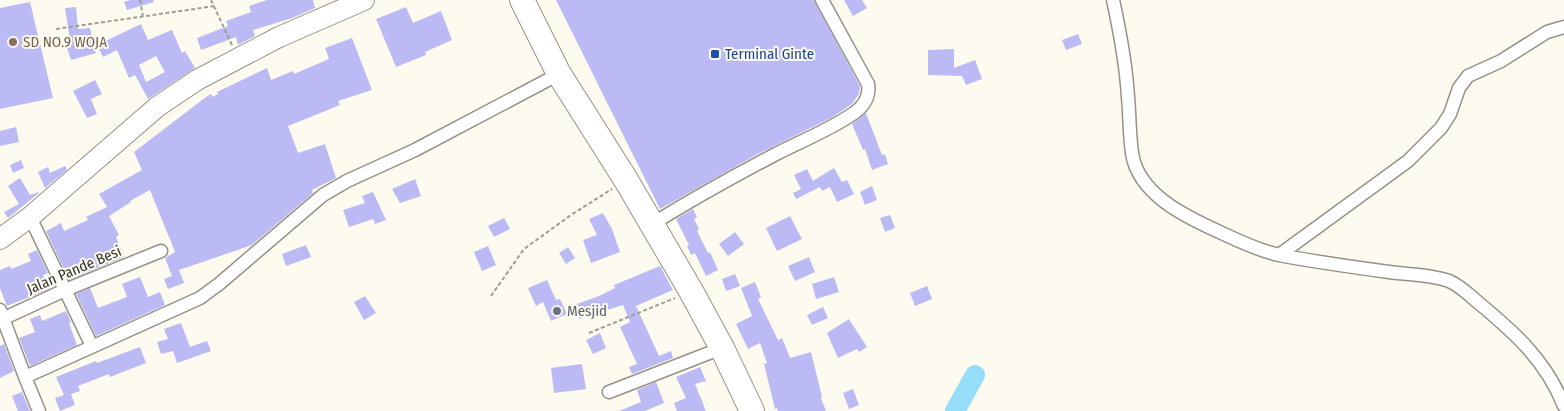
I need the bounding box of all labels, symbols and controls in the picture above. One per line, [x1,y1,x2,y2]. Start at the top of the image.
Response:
place label: SD NO.9 WOJA [23,33,107,51]
marker: SD NO.9 WOJA [7,36,19,48]
place label: Terminal Ginte [725,45,814,63]
marker: Terminal Ginte [709,48,721,60]
street label: Jalan Pande Besi [24,242,124,298]
place label: Mesjid [567,302,607,320]
marker: Mesjid [551,305,563,317]

